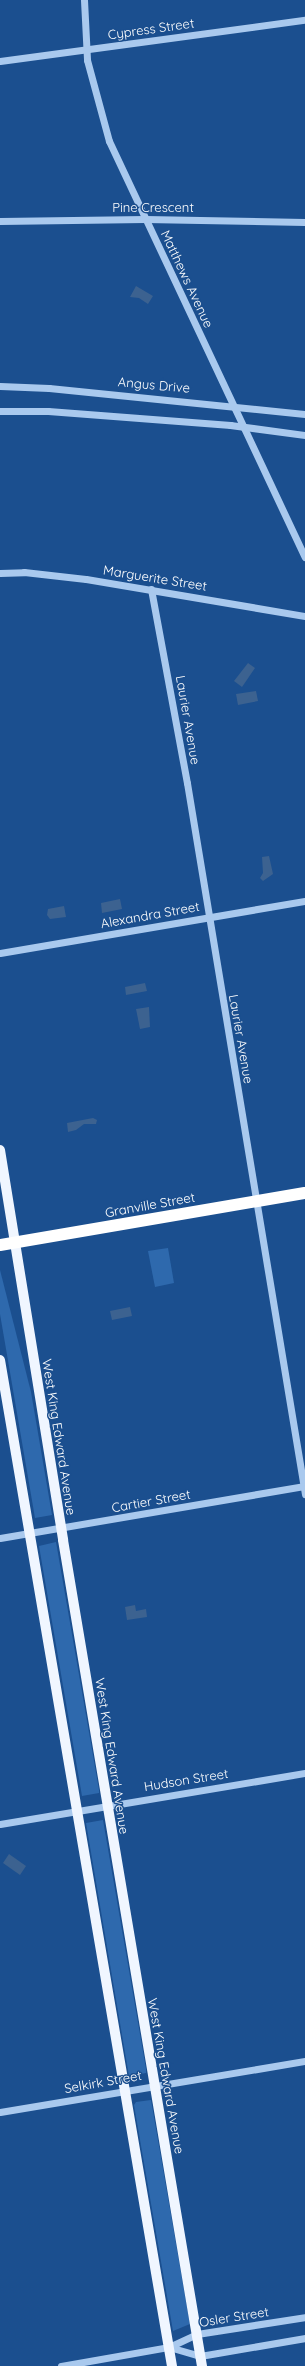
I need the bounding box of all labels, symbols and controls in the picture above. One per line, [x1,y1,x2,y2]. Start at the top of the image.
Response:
street label: Cypress Street [107,15,195,43]
street label: Pine Crescent [112,199,194,215]
street label: Matthews Avenue [158,228,216,330]
street label: Angus Drive [117,374,191,396]
street label: Marguerite Street [102,562,208,594]
street label: Laurier Avenue [172,674,204,766]
street label: Alexandra Street [99,899,201,931]
street label: Laurier Avenue [225,993,257,1085]
street label: Granville Street [104,1189,196,1221]
street label: West King Edward Avenue [39,1358,79,1516]
street label: Cartier Street [110,1486,192,1516]
street label: West King Edward Avenue [92,1677,132,1835]
street label: Hudson Street [143,1766,229,1794]
street label: West King Edward Avenue [145,1997,187,2155]
street label: Selkirk Street [63,2068,143,2096]
street label: Osler Street [198,2304,270,2330]

